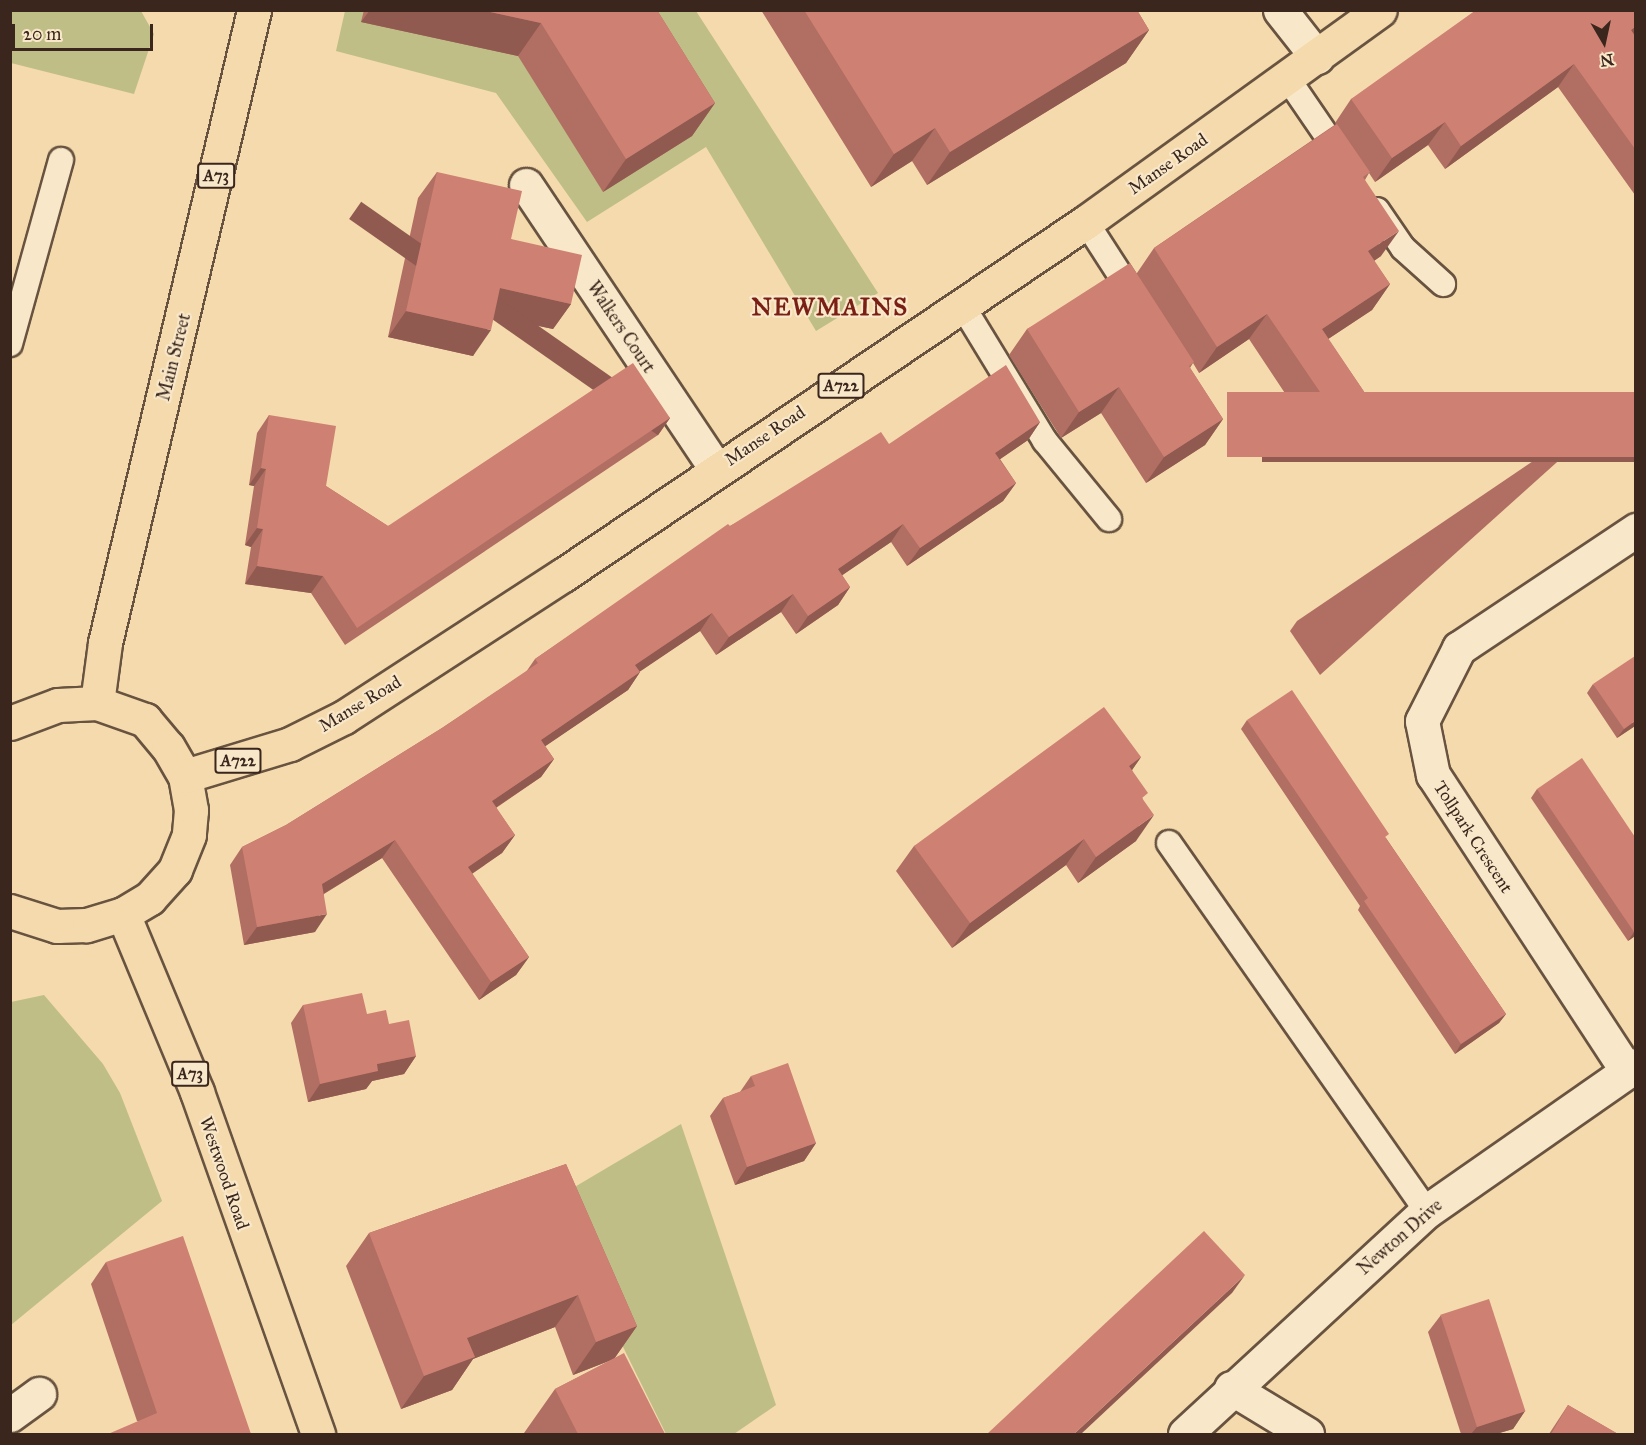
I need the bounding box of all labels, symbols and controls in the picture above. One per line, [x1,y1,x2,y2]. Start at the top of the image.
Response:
scale bar [15,12,156,50]
north arrow [1574,12,1634,72]
text: 20 m [23,23,61,45]
text: N [1599,50,1615,71]
street label: Manse Road [1124,129,1212,199]
road number: A73 [196,163,236,189]
street label: Walkers Court [582,277,660,377]
district label: NEWMAINS [751,294,909,322]
street label: Main Street [153,311,195,403]
road number: A722 [817,373,865,399]
street label: Manse Road [721,401,809,471]
street label: Manse Road [315,671,405,737]
road number: A722 [214,748,262,774]
street label: Tollpark Crescent [1429,777,1517,897]
road number: A73 [170,1061,210,1087]
street label: Westwood Road [195,1114,253,1232]
street label: Newton Drive [1353,1194,1447,1280]

